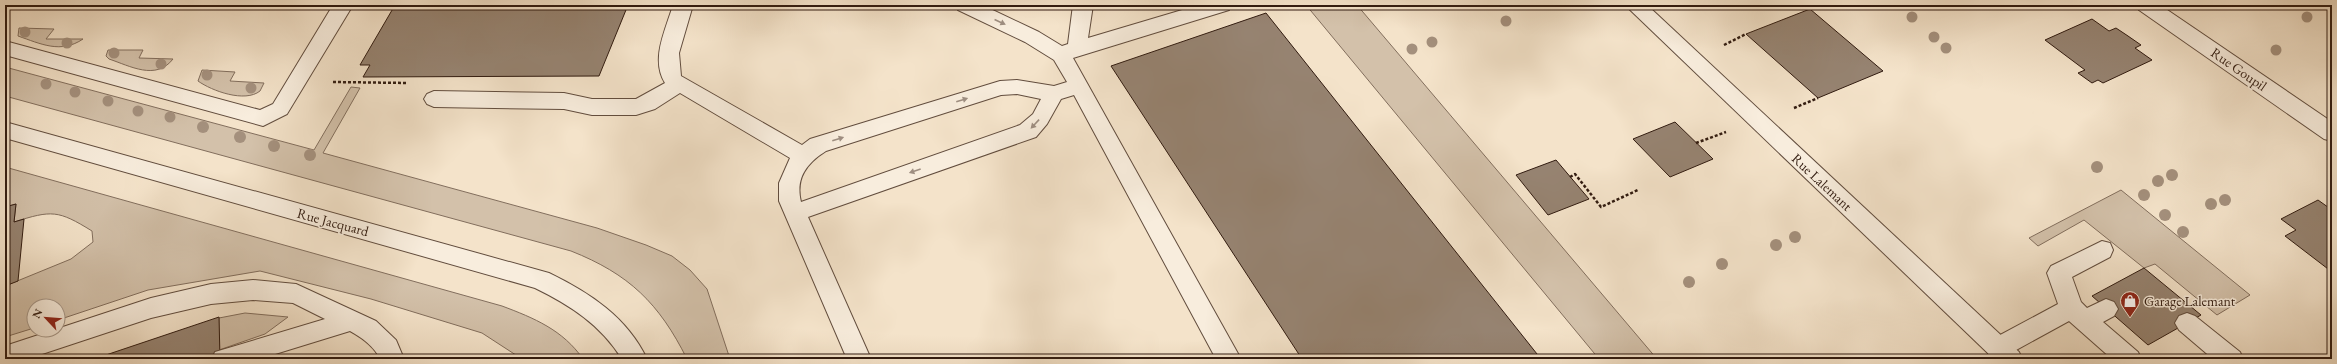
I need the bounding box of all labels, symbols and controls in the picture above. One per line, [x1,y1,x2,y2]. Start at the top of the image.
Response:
one-way arrow [995,19,1006,25]
street label: Rue Goupil [2208,43,2271,95]
one-way arrow [956,97,968,103]
one-way arrow [1031,119,1040,129]
one-way arrow [832,136,844,142]
street label: Rue Lalemant [1788,149,1857,215]
one-way arrow [909,168,921,174]
street label: Rue Jacquard [295,204,372,240]
shop icon: Garage Lalemant [2119,290,2141,318]
place label: Garage Lalemant [2144,292,2236,310]
north arrow [26,298,66,338]
text: N [29,306,45,321]

